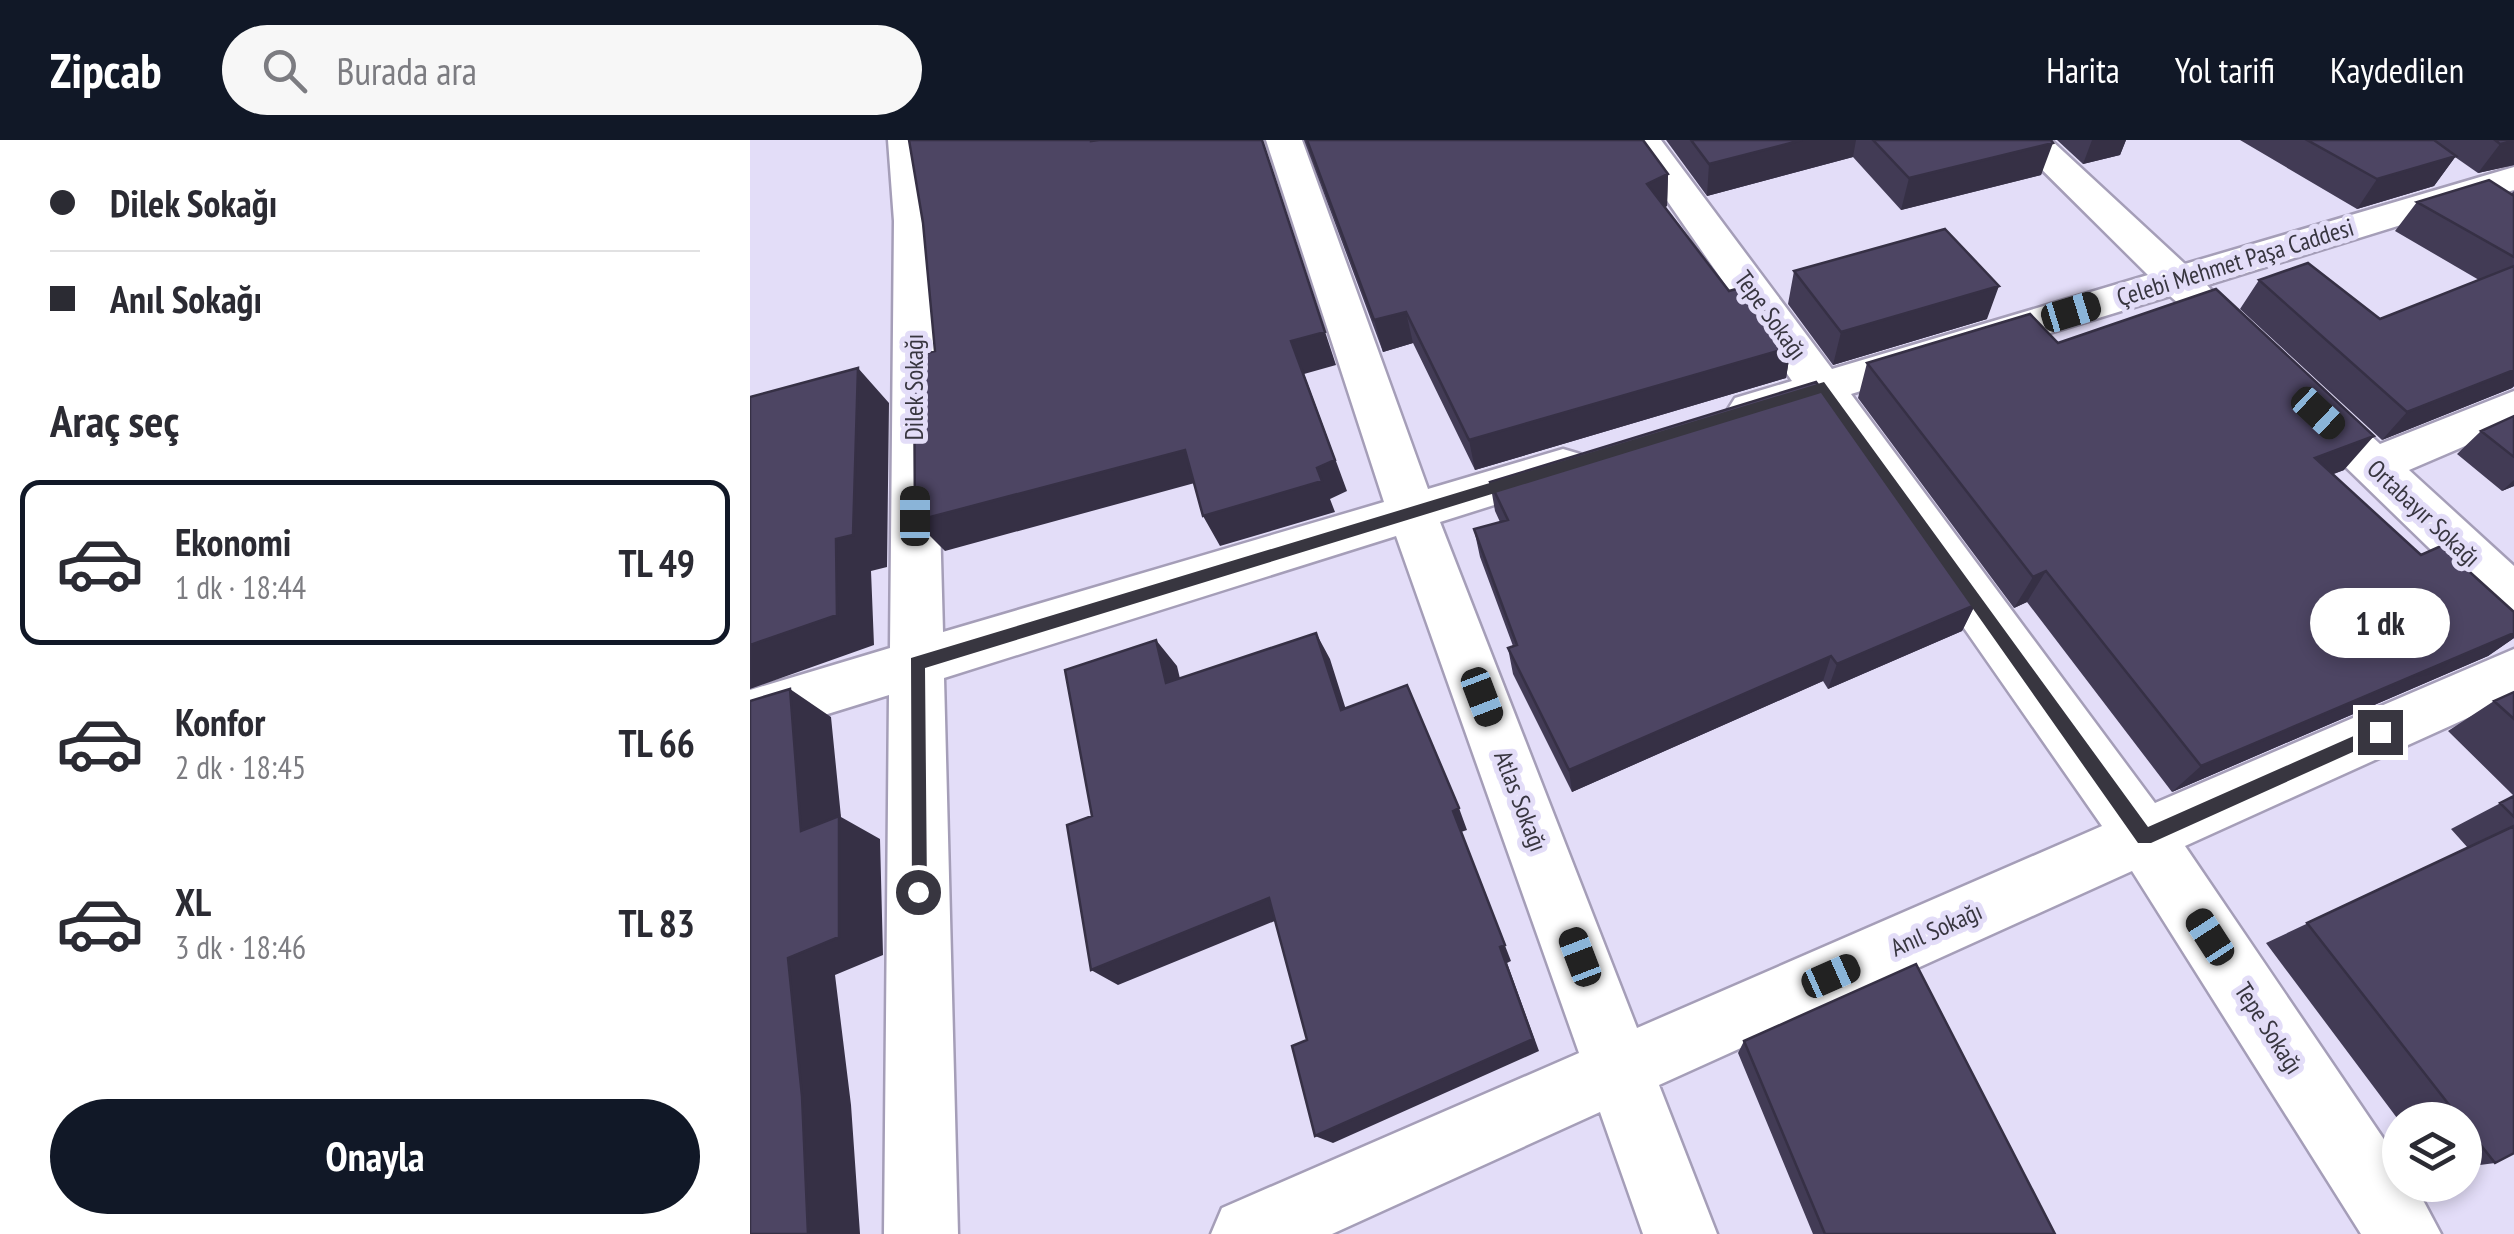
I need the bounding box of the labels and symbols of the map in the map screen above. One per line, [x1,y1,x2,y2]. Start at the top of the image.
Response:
street label: Çelebi Mehmet Paşa Caddesi [2113,211,2357,313]
street label: Tepe Sokağı [1728,264,1814,366]
car [2038,289,2104,335]
street label: Dilek Sokağı [898,334,930,440]
car [2286,382,2350,444]
street label: Ortabayır Sokağı [2361,452,2487,574]
car [900,486,930,546]
callout: 1 dk [2310,587,2450,657]
car [1457,664,1507,730]
route end [2358,710,2403,755]
street label: Atlas Sokağı [1487,746,1555,856]
route start [896,870,941,915]
street label: Anıl Sokağı [1885,895,1987,963]
car [2181,904,2239,970]
car [1555,924,1605,990]
car [1797,950,1865,1002]
street label: Tepe Sokağı [2228,976,2310,1080]

